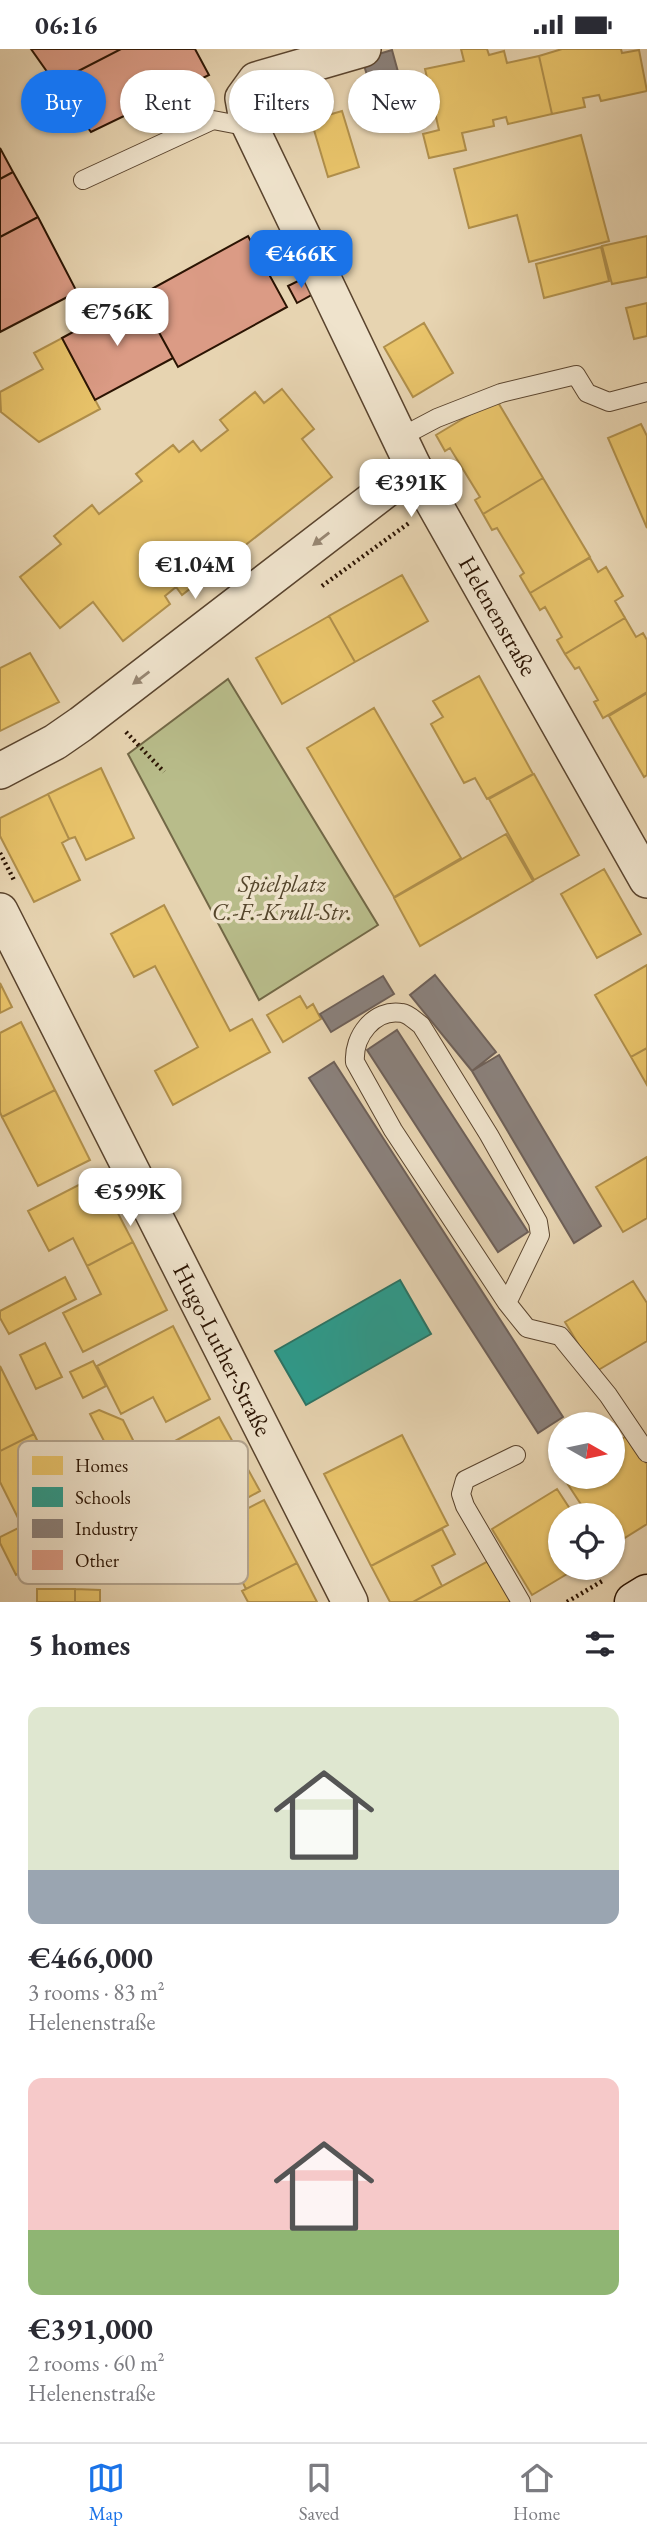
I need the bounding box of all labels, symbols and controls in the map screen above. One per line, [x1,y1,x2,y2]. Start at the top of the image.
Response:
text: 06:16 [35,8,97,42]
chip: Buy [21,70,106,133]
chip: Rent [120,70,215,133]
chip: Filters [229,70,334,133]
chip: New [348,70,440,133]
pin: €466K [252,231,350,290]
text: €466K [265,238,337,268]
pin: €756K [68,289,166,348]
text: €756K [81,296,153,326]
pin: €391K [362,459,460,519]
text: €391K [375,467,447,497]
one-way arrow [313,532,331,547]
pin: €1.04M [138,541,252,601]
text: €1.04M [155,549,235,579]
street label: Helenenstraße [452,550,544,681]
one-way arrow [132,671,150,685]
park label: Spielplatz C.-F.-Krull-Str. [212,868,352,927]
pin: €599K [81,1169,179,1228]
text: €599K [94,1176,166,1206]
street label: Hugo-Luther-Straße [166,1258,279,1441]
north arrow [548,1412,625,1489]
map controls [548,1412,625,1580]
legend [18,1441,248,1584]
text: Homes [75,1453,128,1478]
text: Schools [75,1485,131,1510]
button: locate [548,1503,625,1580]
text: Industry [75,1516,139,1541]
text: Other [75,1548,120,1573]
text: 5 homes [28,1625,130,1664]
icon: filters [581,1625,619,1663]
icon: home [261,1752,387,1878]
text: €466,000 [28,1938,153,1977]
text: 3 rooms · 83 m² [28,1977,165,2007]
text: Helenenstraße [28,2007,155,2037]
icon: home [261,2123,387,2249]
text: €391,000 [28,2309,153,2348]
text: 2 rooms · 60 m² [28,2348,165,2378]
text: Helenenstraße [28,2378,155,2408]
tab: Map [87,2459,125,2526]
tab: Saved [299,2459,339,2526]
tab: Home [513,2459,560,2526]

